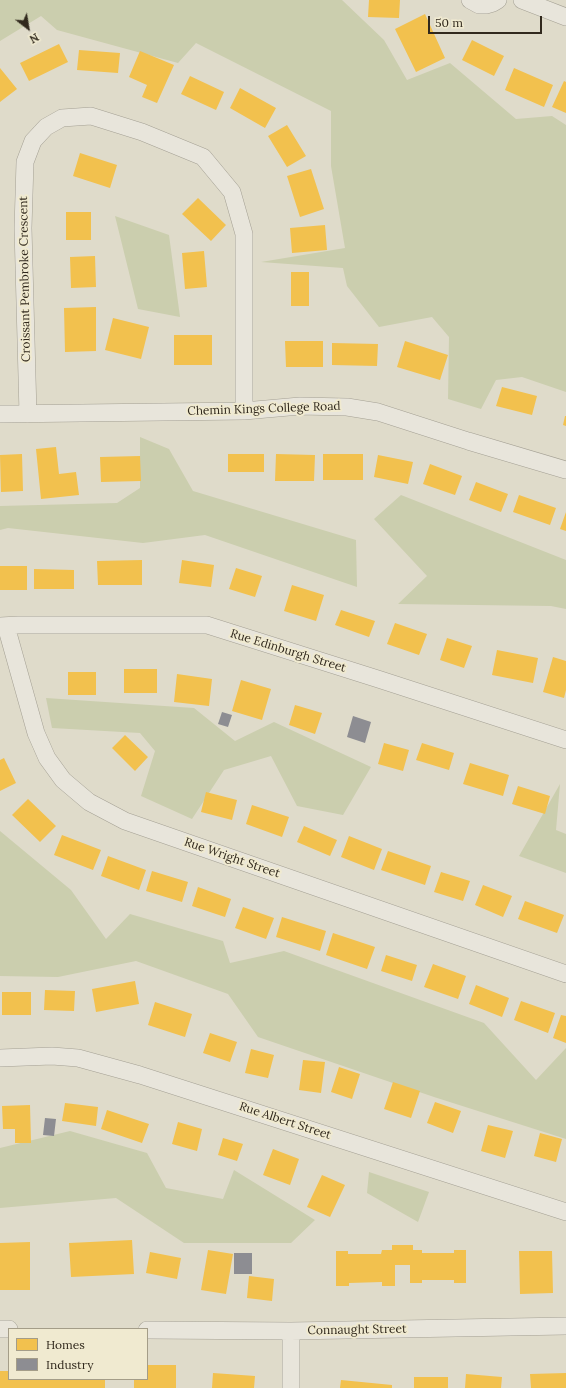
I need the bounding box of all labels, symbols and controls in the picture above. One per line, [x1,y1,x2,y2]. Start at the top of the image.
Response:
north arrow [8,8,48,48]
scale bar [430,8,544,34]
text: 50 m [435,15,463,30]
text: N [27,30,41,46]
street label: Croissant Pembroke Crescent [16,196,34,362]
street label: Chemin Kings College Road [187,399,341,419]
street label: Rue Edinburgh Street [228,627,348,675]
street label: Rue Wright Street [182,835,282,881]
street label: Rue Albert Street [237,1099,333,1143]
street label: Connaught Street [307,1322,407,1338]
legend [8,1328,148,1380]
text: Homes [46,1337,85,1352]
text: Industry [46,1357,93,1372]

